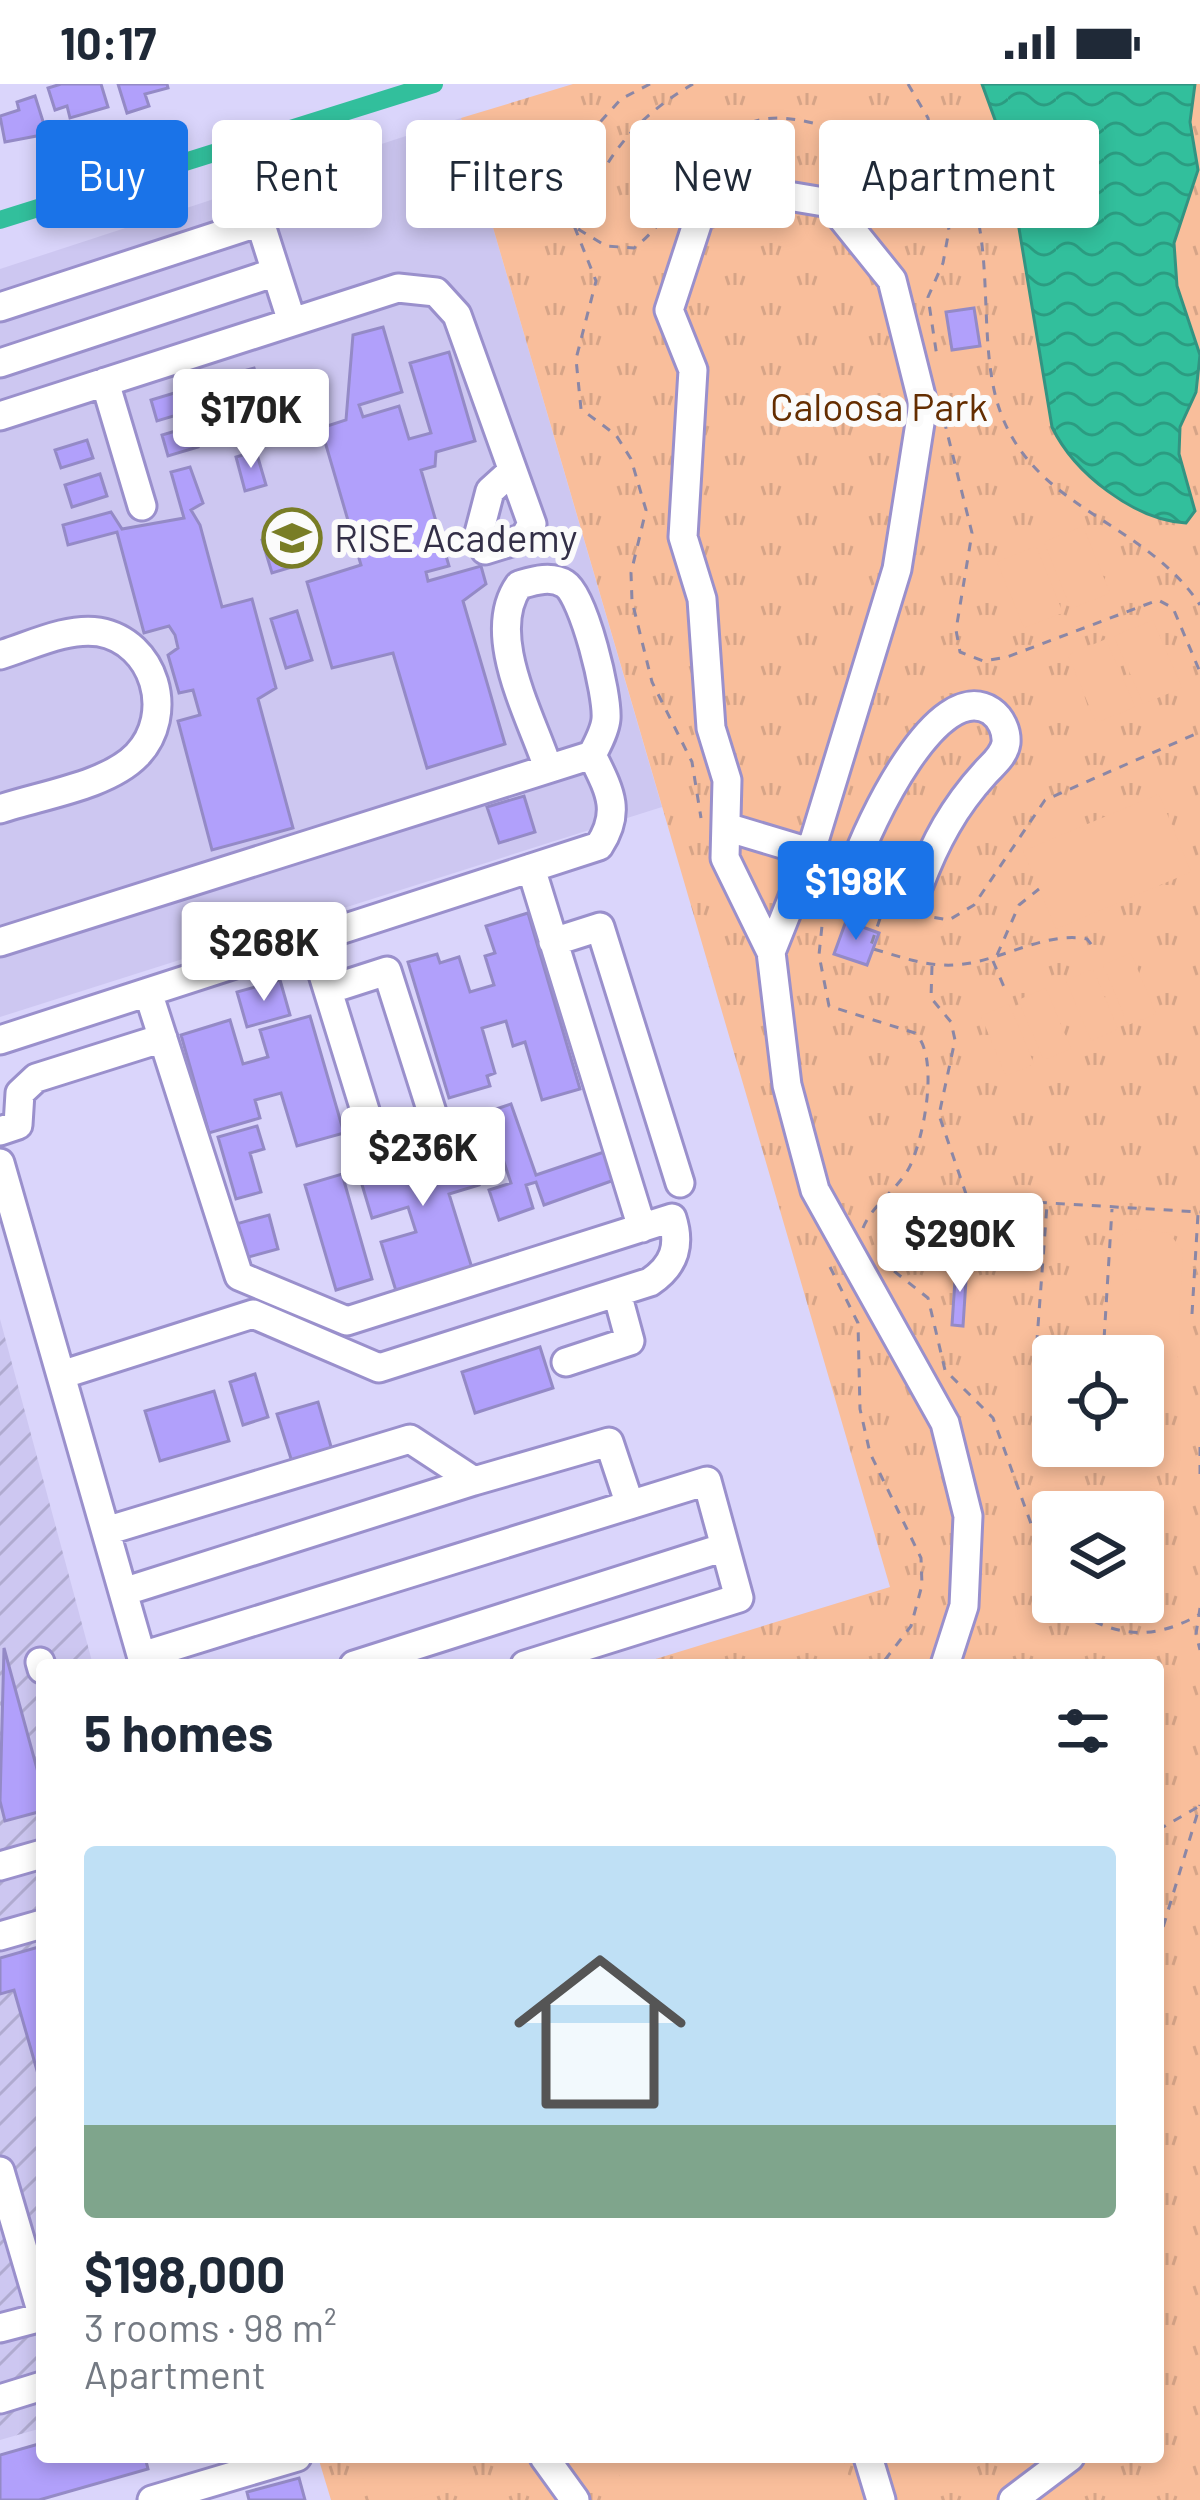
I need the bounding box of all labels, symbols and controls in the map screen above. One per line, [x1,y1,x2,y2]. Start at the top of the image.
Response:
text: 10:17 [60,15,156,69]
chip: Buy [36,120,188,228]
chip: Rent [212,120,382,228]
chip: Filters [406,120,606,228]
chip: New [630,120,795,228]
chip: Apartment [819,120,1099,228]
pin: $170K [167,369,335,471]
park label: Caloosa Park [770,382,988,429]
text: $170K [200,384,302,431]
school or university icon: RISE Academy [261,507,323,569]
place label: RISE Academy [334,513,577,560]
pin: $198K [772,841,940,943]
text: $198K [805,856,907,903]
pin: $268K [180,902,348,1004]
text: $268K [209,917,319,964]
pin: $236K [339,1107,507,1209]
text: $236K [368,1122,478,1169]
pin: $290K [876,1193,1044,1295]
text: $290K [904,1208,1016,1255]
map controls [1032,1335,1164,1623]
button: locate [1032,1335,1164,1467]
button: layers [1032,1491,1164,1623]
icon: filters [1050,1698,1116,1764]
text: 5 homes [84,1701,273,1762]
icon: home [492,1924,708,2140]
text: $198,000 [84,2242,285,2303]
text: 3 rooms · 98 m² [84,2303,337,2350]
text: Apartment [84,2350,266,2397]

